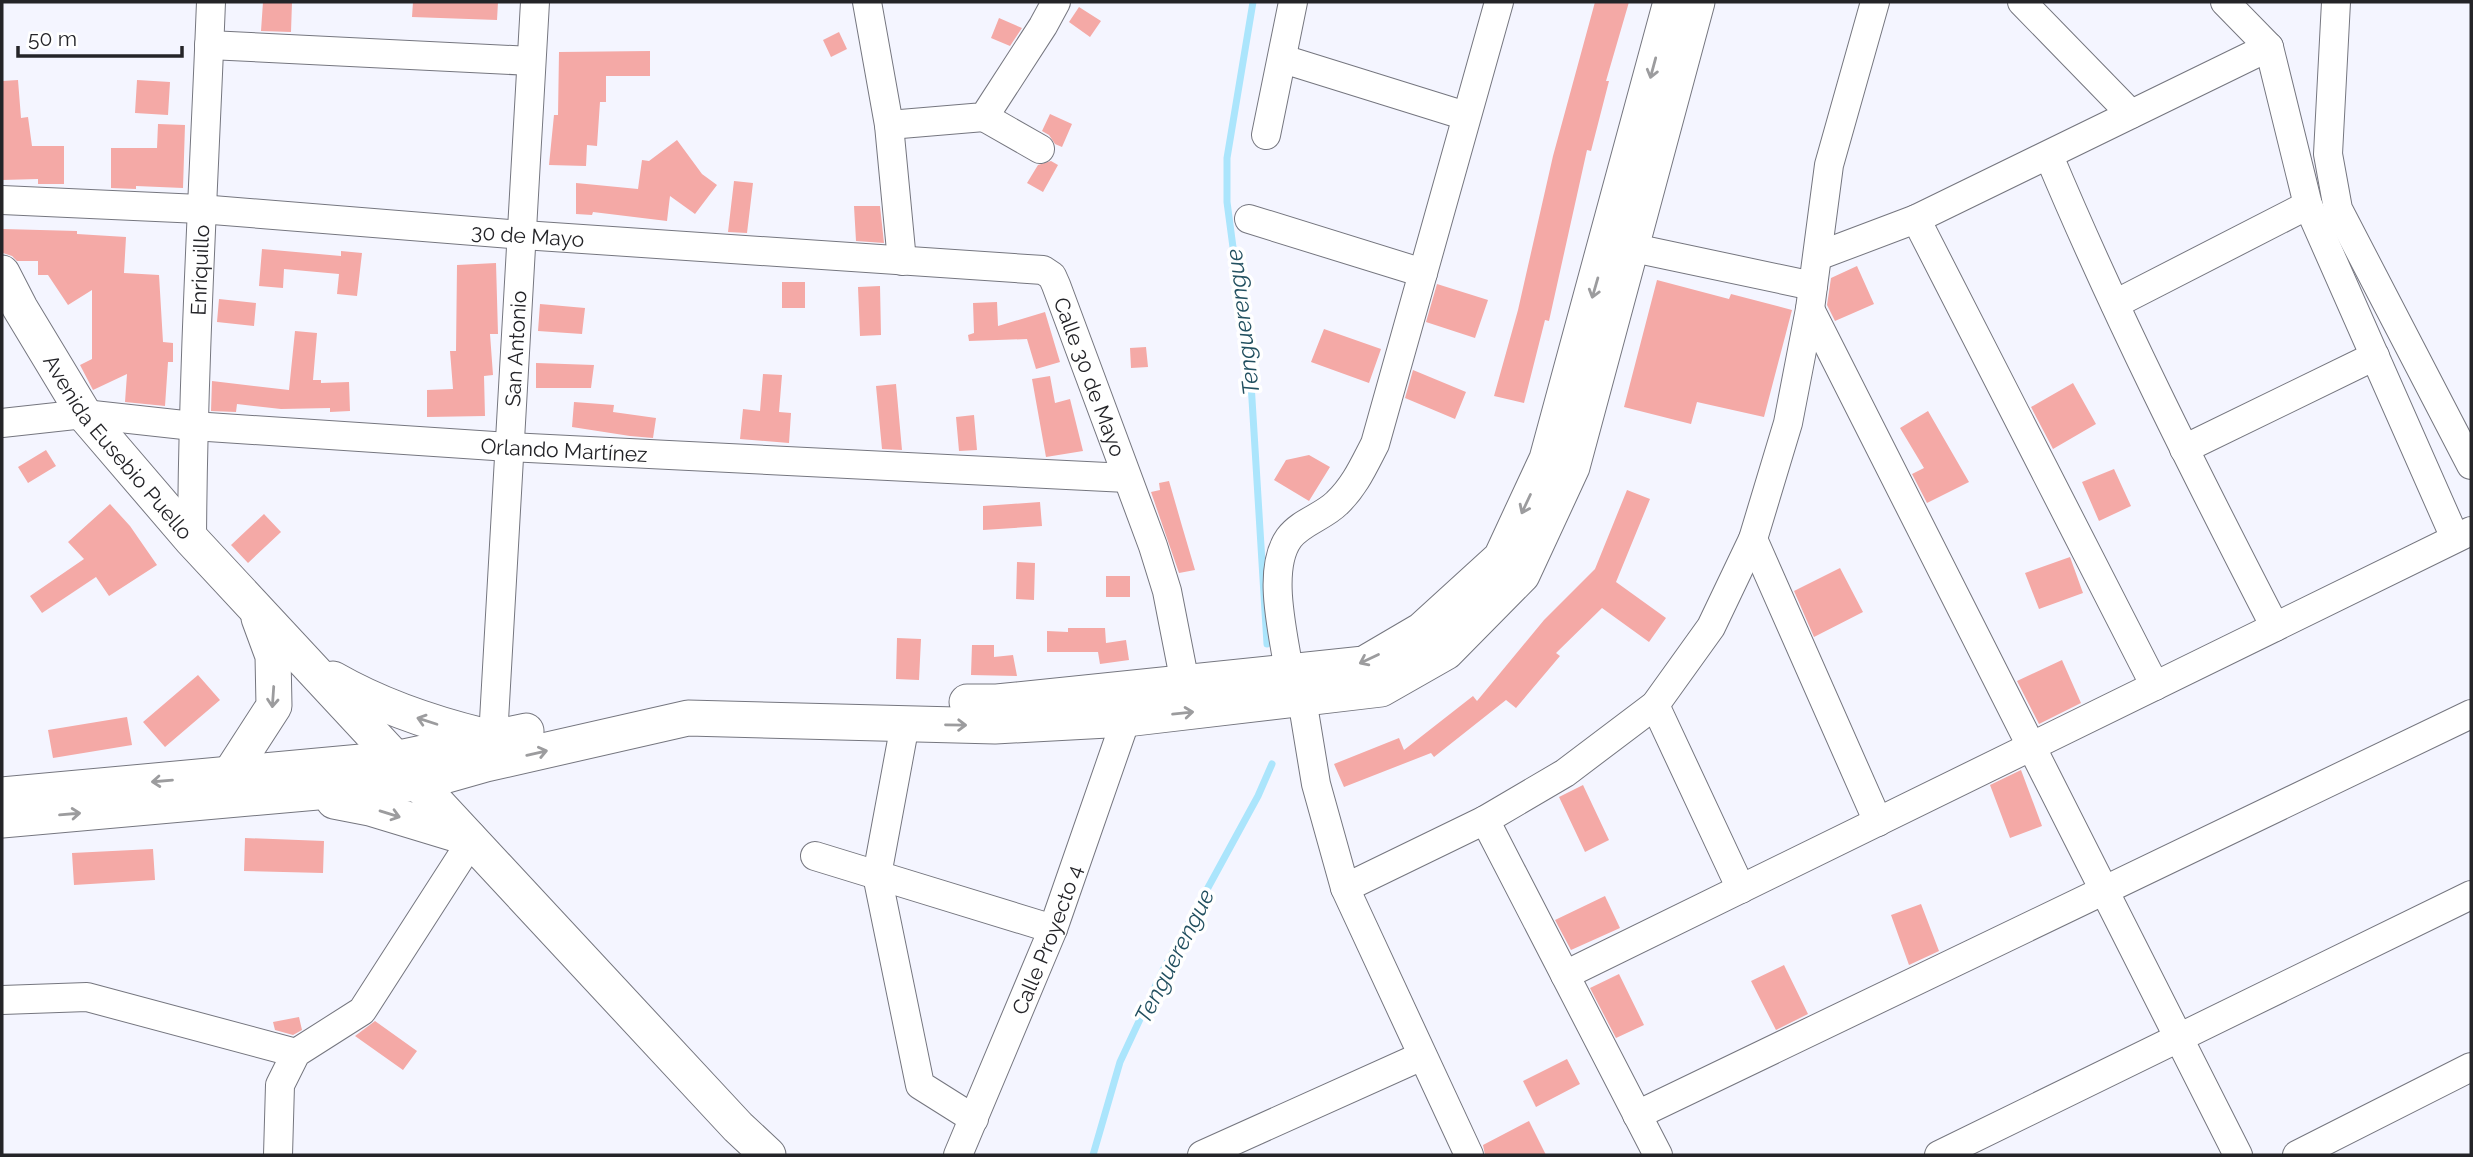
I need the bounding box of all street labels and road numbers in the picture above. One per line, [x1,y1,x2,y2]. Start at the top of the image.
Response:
street label: 30 de Mayo [470,218,585,252]
street label: Enriquillo [185,224,214,316]
street label: San Antonio [499,290,531,407]
street label: Calle 30 de Mayo [1049,294,1131,460]
street label: Avenida Eusebio Puello [39,350,198,544]
street label: Orlando Martínez [480,433,648,466]
street label: Calle Proyecto 4 [1006,862,1087,1018]

